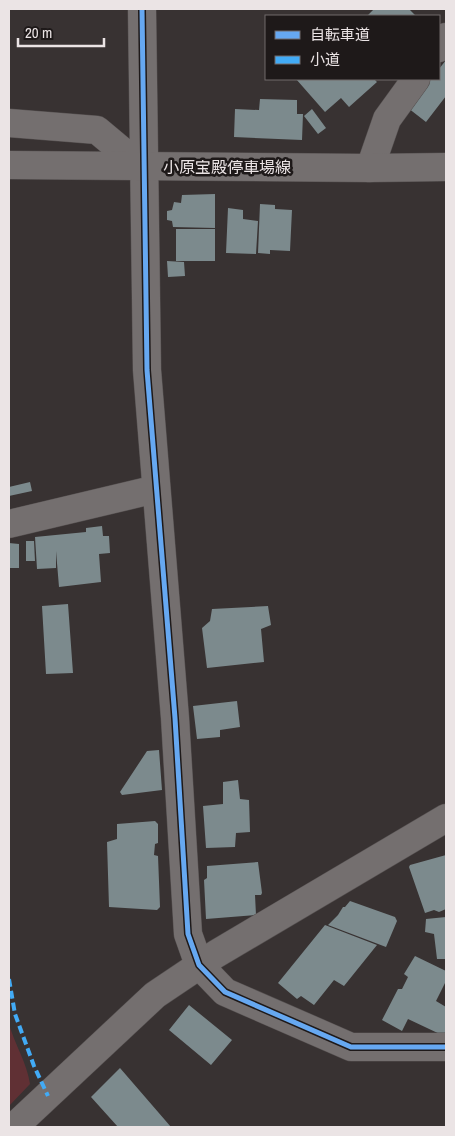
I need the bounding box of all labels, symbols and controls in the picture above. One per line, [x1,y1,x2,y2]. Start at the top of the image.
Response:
scale bar [18,15,104,47]
legend [265,15,440,80]
text: 20 m [25,22,52,43]
text: 自転車道 [310,24,370,45]
text: 小道 [310,49,340,70]
street label: 小原宝殿停車場線 [163,156,291,178]

